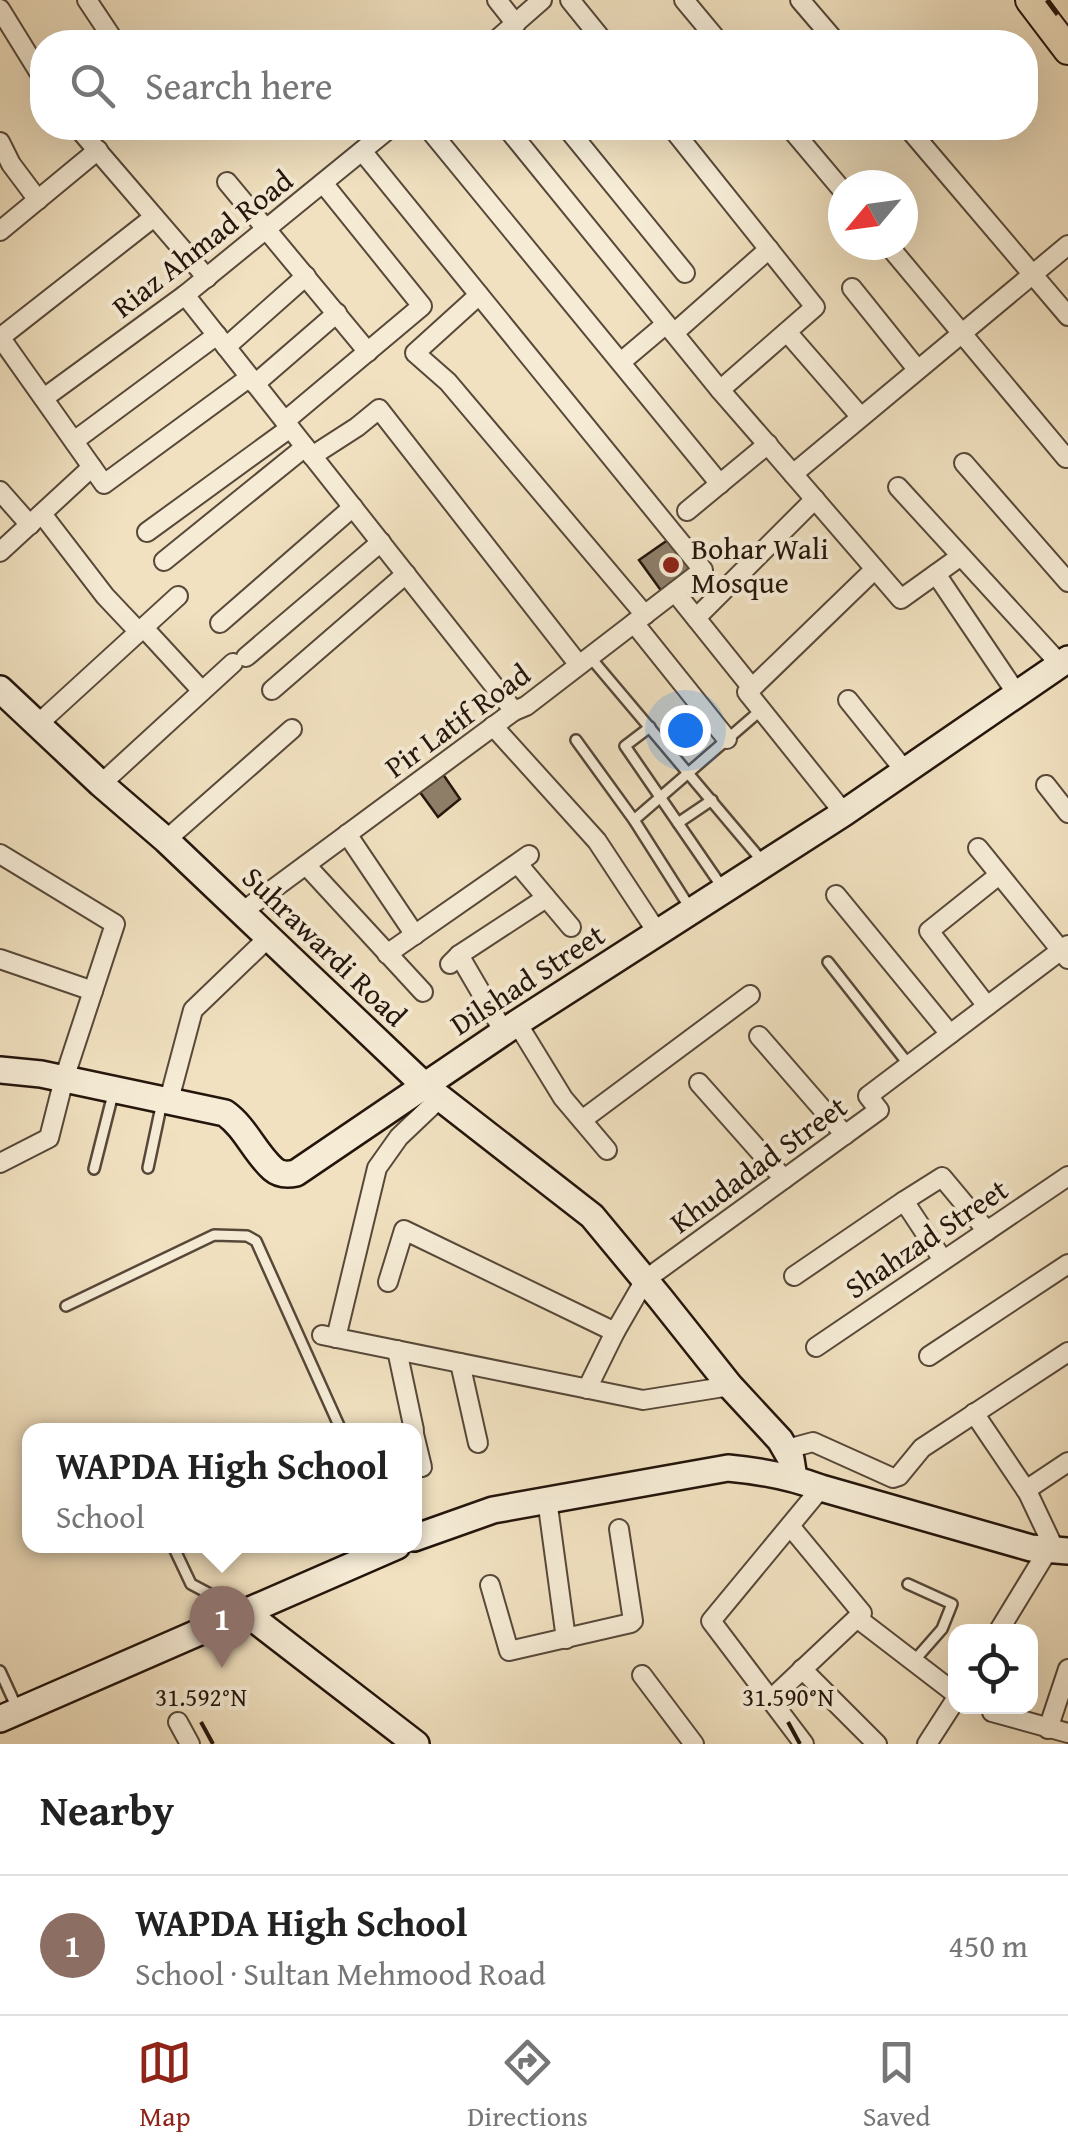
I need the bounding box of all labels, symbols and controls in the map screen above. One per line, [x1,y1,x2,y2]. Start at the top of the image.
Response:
search box [30,30,1038,140]
text: Search here [145,57,333,113]
icon: search [65,58,120,113]
street label: Riaz Ahmad Road [102,158,302,328]
north arrow [828,170,918,260]
place label: Bohar Wali Mosque [691,526,829,604]
marker: Bohar Wali Mosque [660,554,682,576]
street label: Pir Latif Road [375,652,539,788]
your location [660,705,711,756]
street label: Suhrawardi Road [233,856,417,1036]
street label: Dilshad Street [441,912,613,1046]
street label: Khudadad Street [660,1084,856,1243]
street label: Shahzad Street [836,1167,1017,1309]
popup [22,1423,422,1553]
text: WAPDA High School [56,1437,388,1493]
text: School [56,1493,145,1540]
pin: 1 [190,1586,254,1668]
map controls [948,1624,1038,1714]
button: locate [948,1624,1038,1714]
text: 31.592°N [155,1679,247,1715]
text: 31.590°N [742,1679,834,1715]
text: Nearby [40,1779,174,1840]
text: WAPDA High School [135,1894,468,1950]
text: 1 [64,1922,81,1969]
text: 450 m [949,1922,1028,1969]
text: School · Sultan Mehmood Road [135,1950,546,1997]
tab: Map [137,2035,192,2136]
tab: Directions [467,2035,588,2136]
tab: Saved [863,2035,931,2136]

